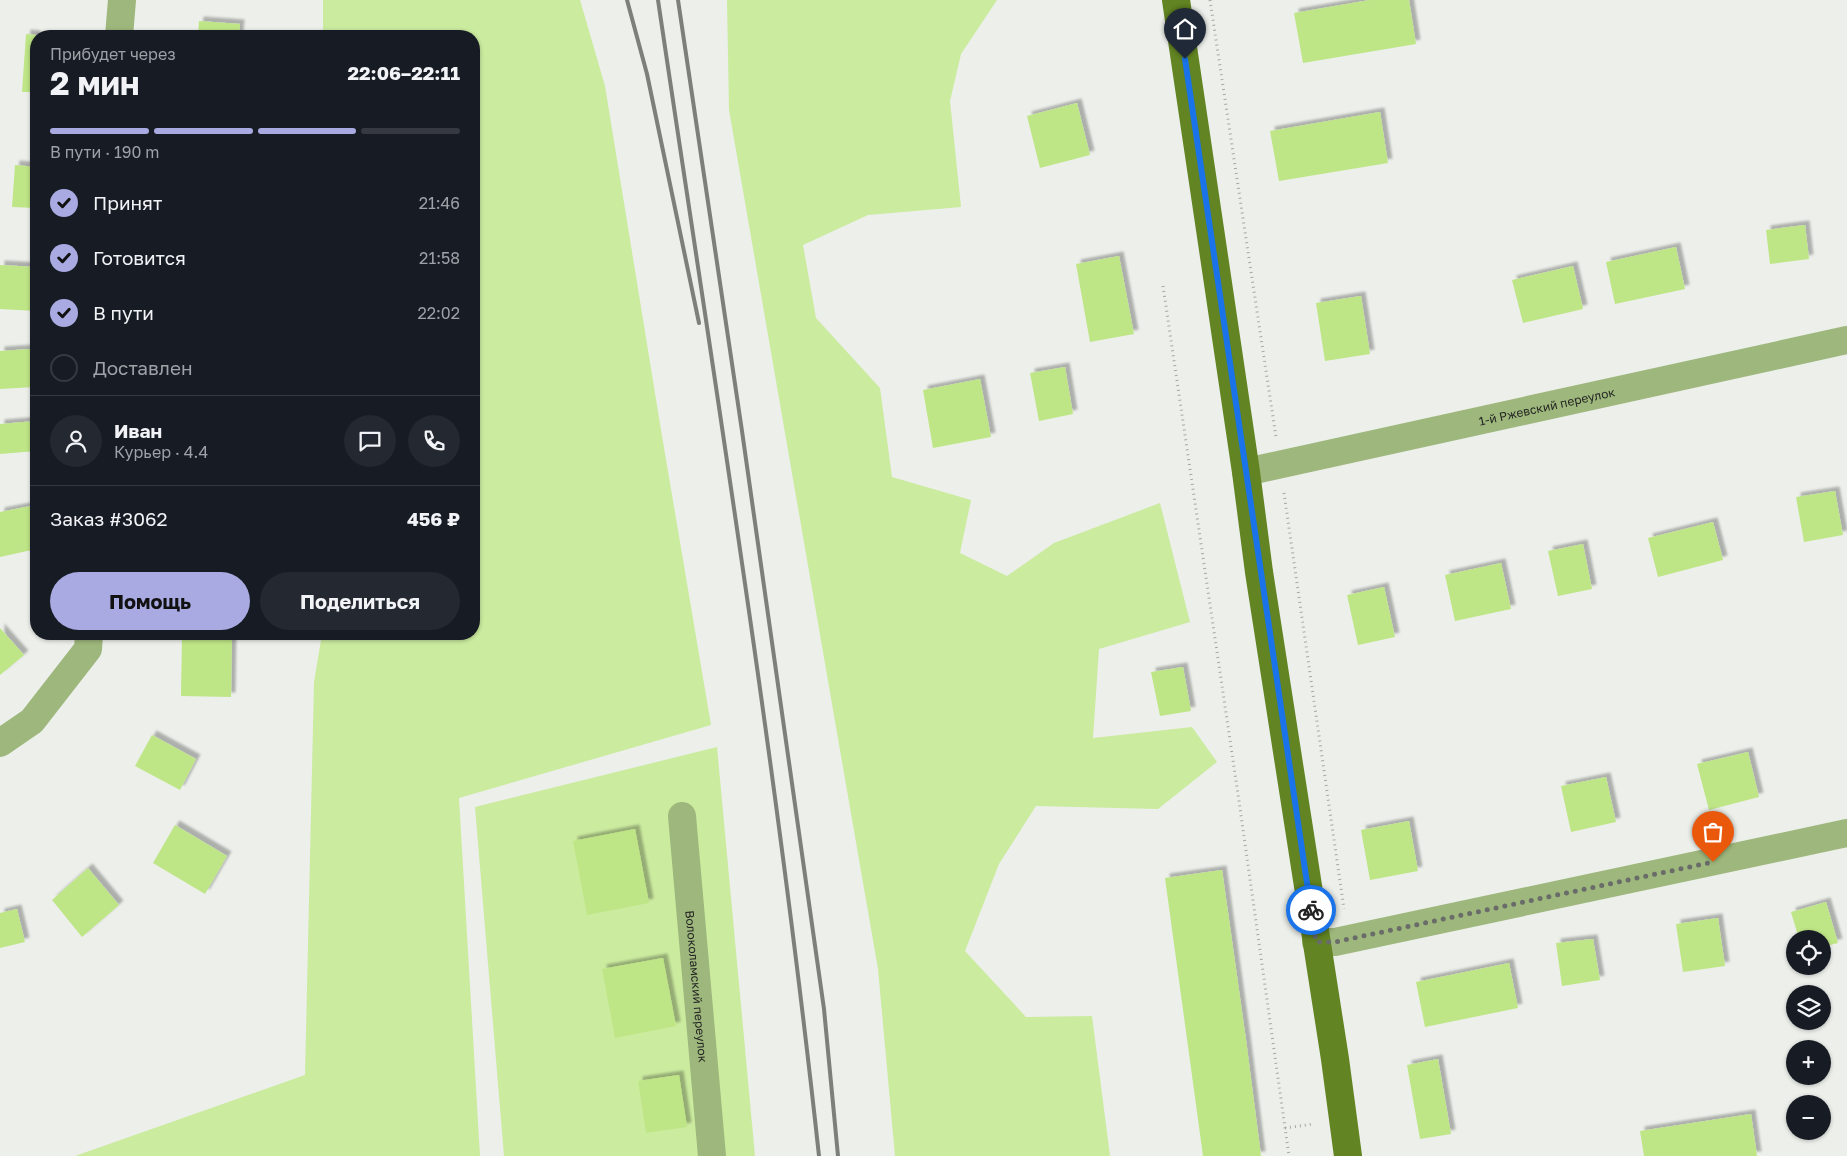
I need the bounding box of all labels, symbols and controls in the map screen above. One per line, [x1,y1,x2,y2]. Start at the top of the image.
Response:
pin [1164,8,1206,59]
icon: home [1171,15,1199,43]
text: Прибудет через [50,44,176,64]
text: 22:06–22:11 [347,61,460,84]
text: 2 мин [50,64,140,102]
text: В пути · 190 m [50,142,160,162]
icon: check [50,189,78,217]
text: Принят [93,191,162,214]
text: 21:46 [419,193,460,213]
icon: check [50,244,78,272]
text: Готовится [93,246,186,269]
text: 21:58 [419,248,460,268]
icon: check [50,299,78,327]
text: В пути [93,301,154,324]
text: 22:02 [417,303,460,323]
text: Доставлен [93,356,193,379]
street label: 1-й Ржевский переулок [1477,384,1616,428]
button: person [50,415,102,467]
button: chat [344,415,396,467]
button: phone [408,415,460,467]
text: Иван [114,419,162,442]
text: Курьер · 4.4 [114,442,208,462]
text: Заказ #3062 [50,507,167,530]
text: 456 ₽ [407,507,460,530]
button: Помощь [50,572,250,630]
button: Поделиться [260,572,460,630]
pin [1692,811,1734,862]
icon: bag [1699,818,1727,846]
courier [1286,885,1336,935]
icon: bike [1297,896,1325,924]
street label: Волоколамский переулок [683,910,711,1063]
map controls [1786,930,1831,1140]
button: locate [1786,930,1831,975]
button: layers [1786,985,1831,1030]
button: + [1786,1040,1831,1085]
button: − [1786,1095,1831,1140]

